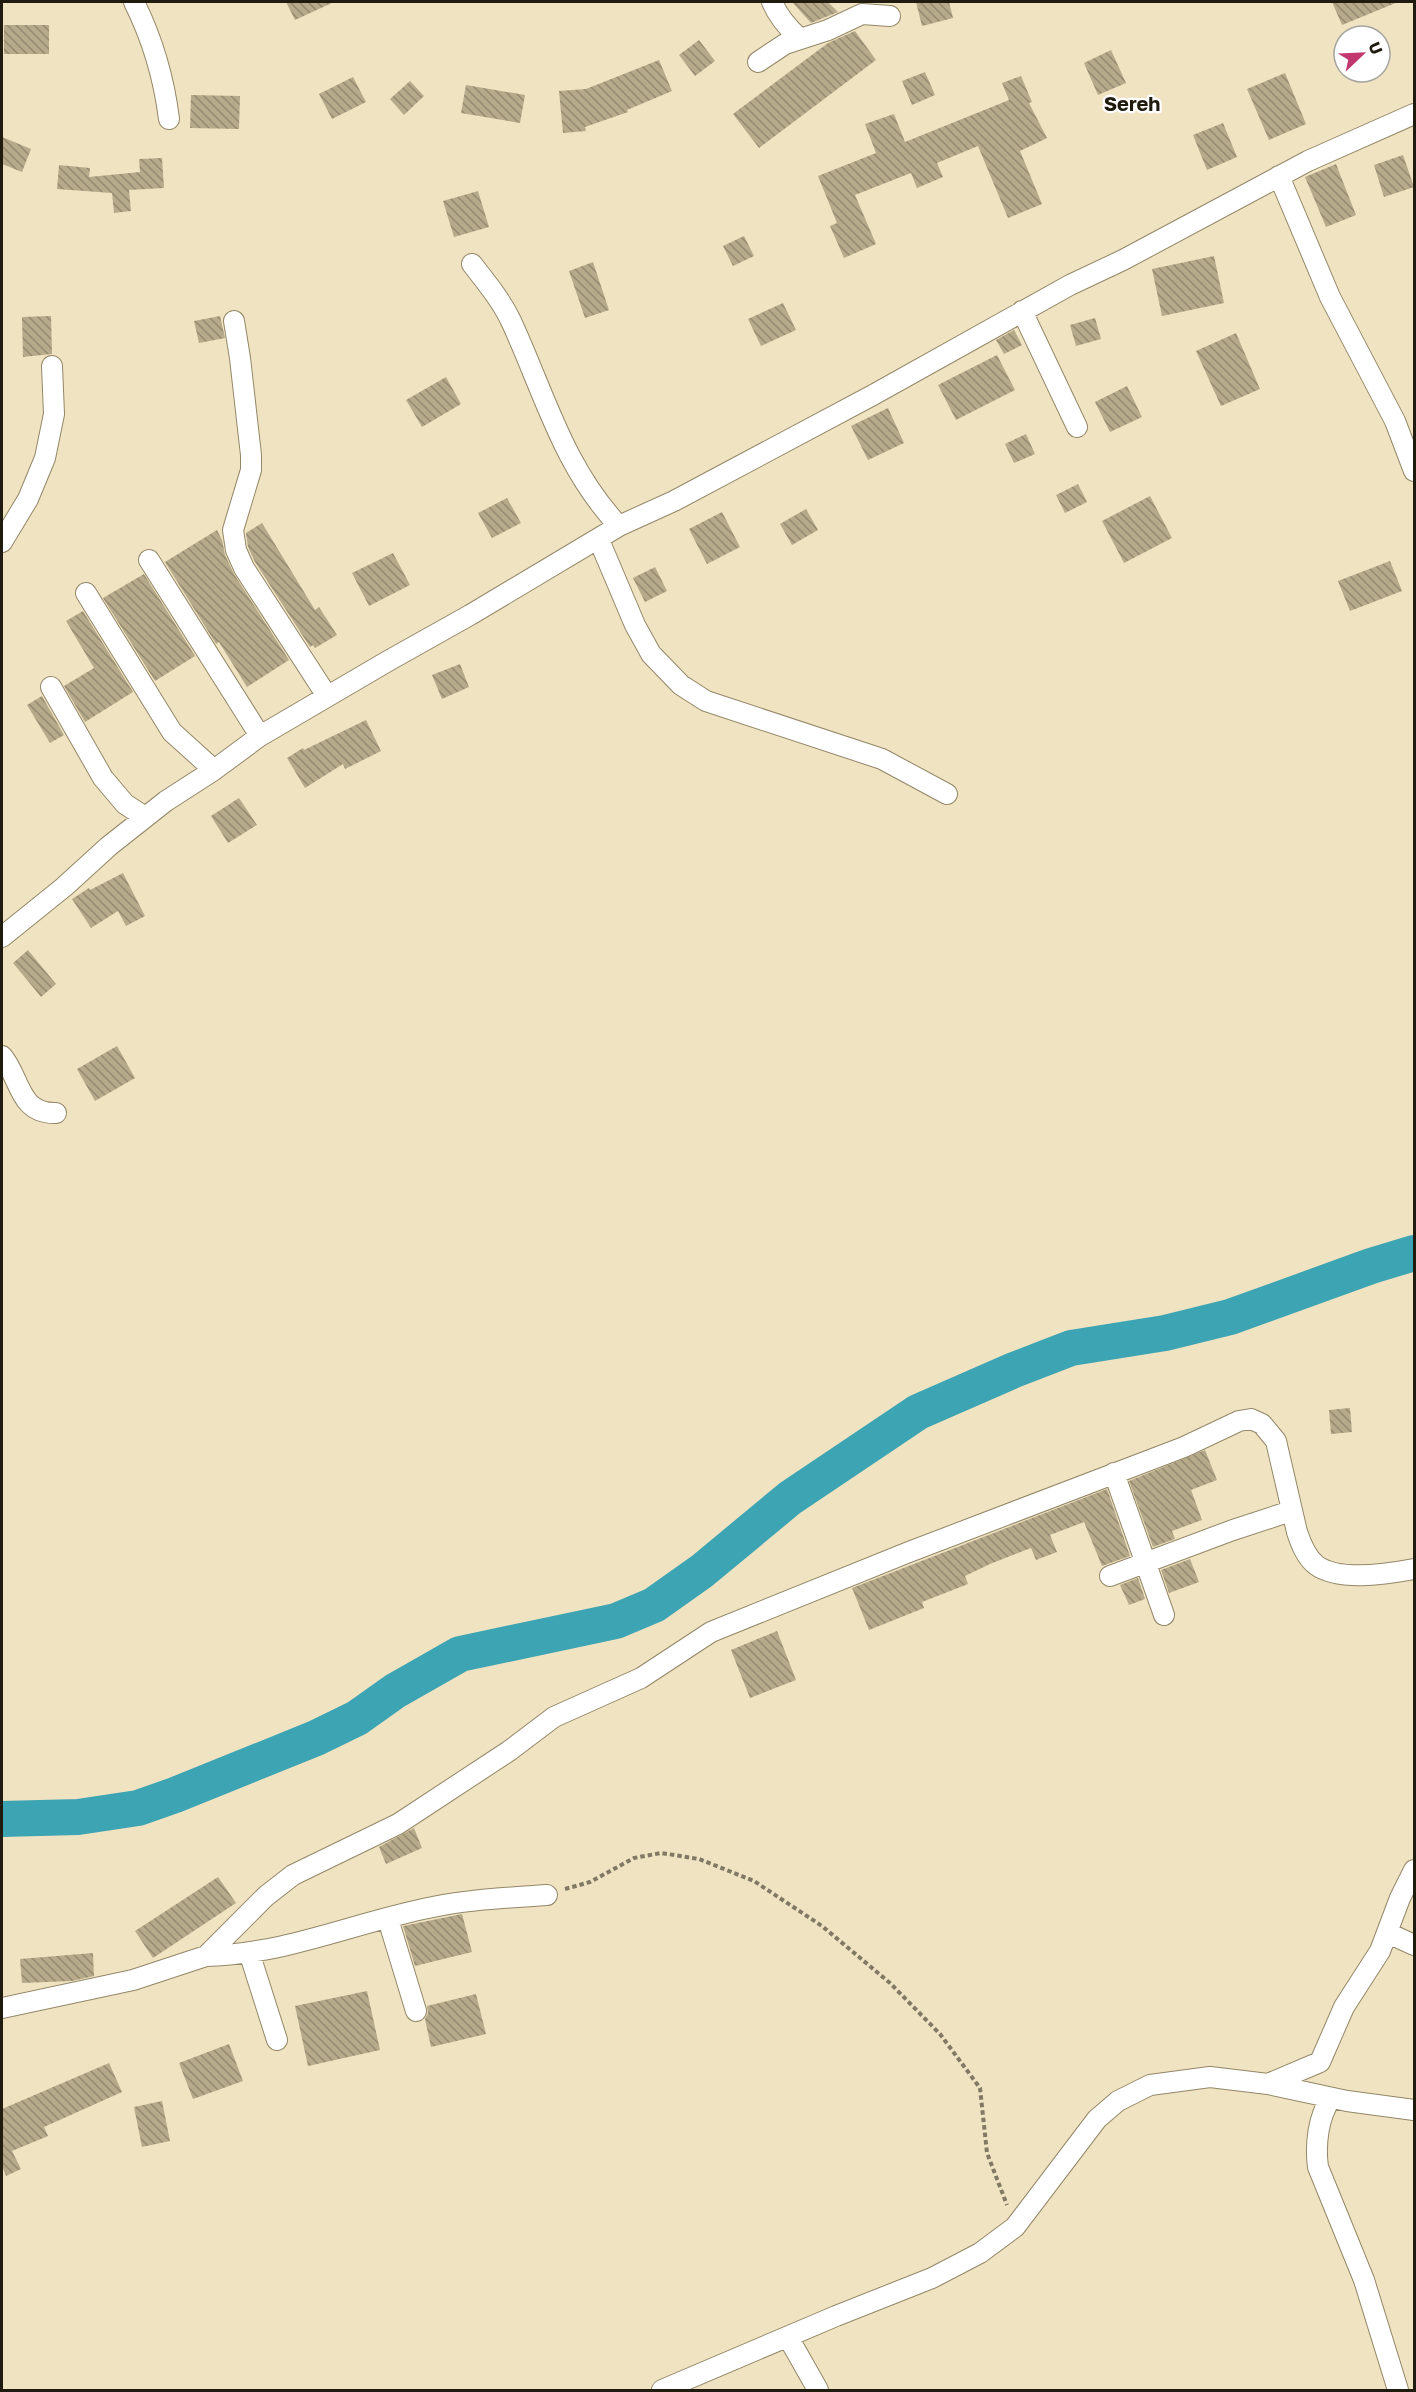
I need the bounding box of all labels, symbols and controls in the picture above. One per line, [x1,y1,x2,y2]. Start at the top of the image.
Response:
north arrow [1332,24,1392,84]
text: U [1364,39,1387,57]
district label: Sereh [1104,91,1160,115]

